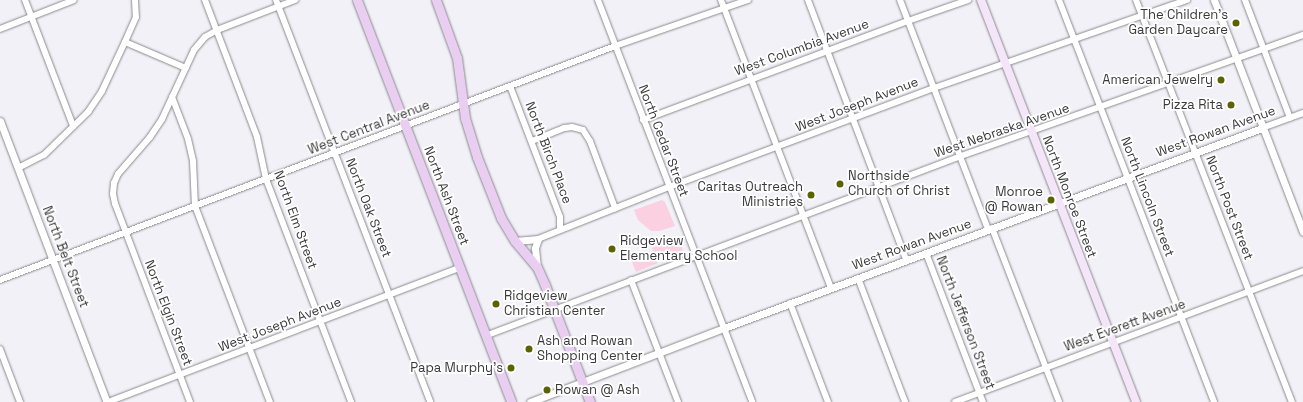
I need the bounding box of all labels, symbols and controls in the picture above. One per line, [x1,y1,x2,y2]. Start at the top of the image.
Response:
place label: The Children's Garden Daycare [1128,8,1228,39]
street label: West Columbia Avenue [733,16,871,80]
marker: The Children's Garden Daycare [1231,18,1241,28]
place label: American Jewelry [1102,72,1213,88]
street label: West Joseph Avenue [793,74,921,136]
marker: American Jewelry [1216,75,1226,85]
street label: North Cedar Street [634,83,692,199]
place label: Pizza Rita [1163,97,1223,113]
street label: West Central Avenue [306,98,432,158]
street label: North Birch Place [521,100,575,206]
street label: West Nebraska Avenue [932,100,1072,162]
marker: Pizza Rita [1226,100,1236,110]
street label: West Rowan Avenue [1154,103,1278,161]
street label: North Monroe Street [1038,134,1100,260]
street label: North Lincoln Street [1117,135,1177,259]
street label: North Ash Street [420,144,472,248]
street label: North Post Street [1202,154,1256,262]
street label: North Oak Street [342,156,394,260]
street label: North Elm Street [270,169,320,271]
place label: Northside Church of Christ [848,169,950,200]
marker: Northside Church of Christ [835,179,845,189]
place label: Caritas Outreach Ministries [697,180,803,211]
place label: Monroe @ Rowan [984,185,1043,216]
marker: Caritas Outreach Ministries [806,190,816,200]
marker: Monroe @ Rowan [1046,195,1056,205]
street label: North Belt Street [38,204,92,310]
street label: West Rowan Avenue [850,216,974,274]
place label: Ridgeview Elementary School [620,234,737,265]
marker: Ridgeview Elementary School [607,244,617,254]
street label: North Jefferson Street [932,254,998,392]
street label: North Elgin Street [141,258,195,368]
place label: Ridgeview Christian Center [504,289,605,320]
street label: West Joseph Avenue [216,294,344,356]
street label: West Everett Avenue [1062,297,1188,355]
marker: Ridgeview Christian Center [491,299,501,309]
place label: Ash and Rowan Shopping Center [537,334,643,365]
marker: Ash and Rowan Shopping Center [524,344,534,354]
place label: Papa Murphy's [410,360,503,376]
marker: Papa Murphy's [506,363,516,373]
place label: Rowan @ Ash [555,382,640,398]
marker: Rowan @ Ash [542,385,552,395]

